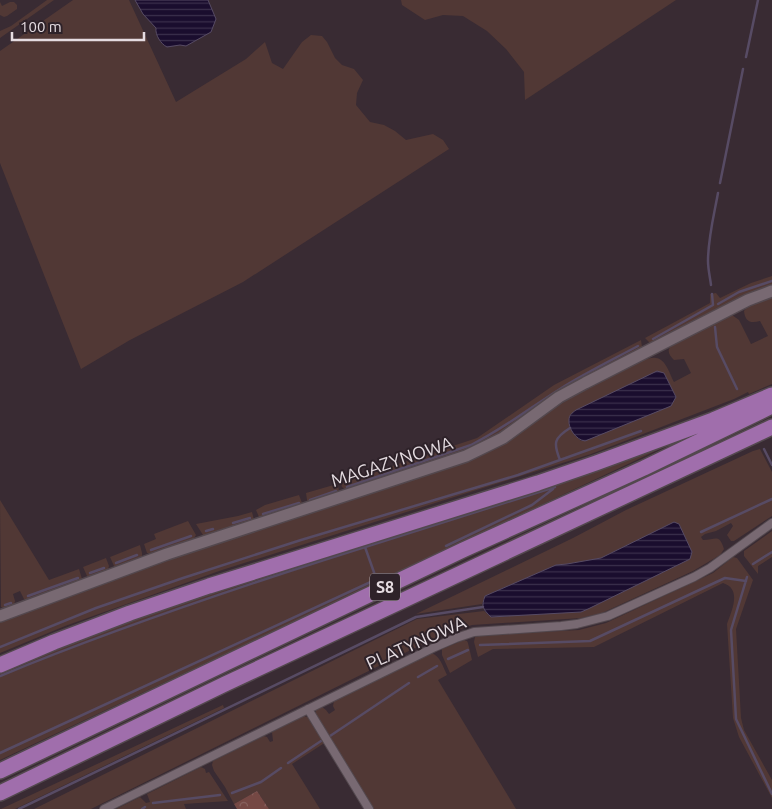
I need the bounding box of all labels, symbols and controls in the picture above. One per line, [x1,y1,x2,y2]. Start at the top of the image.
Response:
scale bar [12,10,145,42]
text: 100 m [20,18,62,35]
street label: MAGAZYNOWA [328,432,455,490]
road number: S8 [370,574,400,600]
street label: PLATYNOWA [363,611,469,673]

